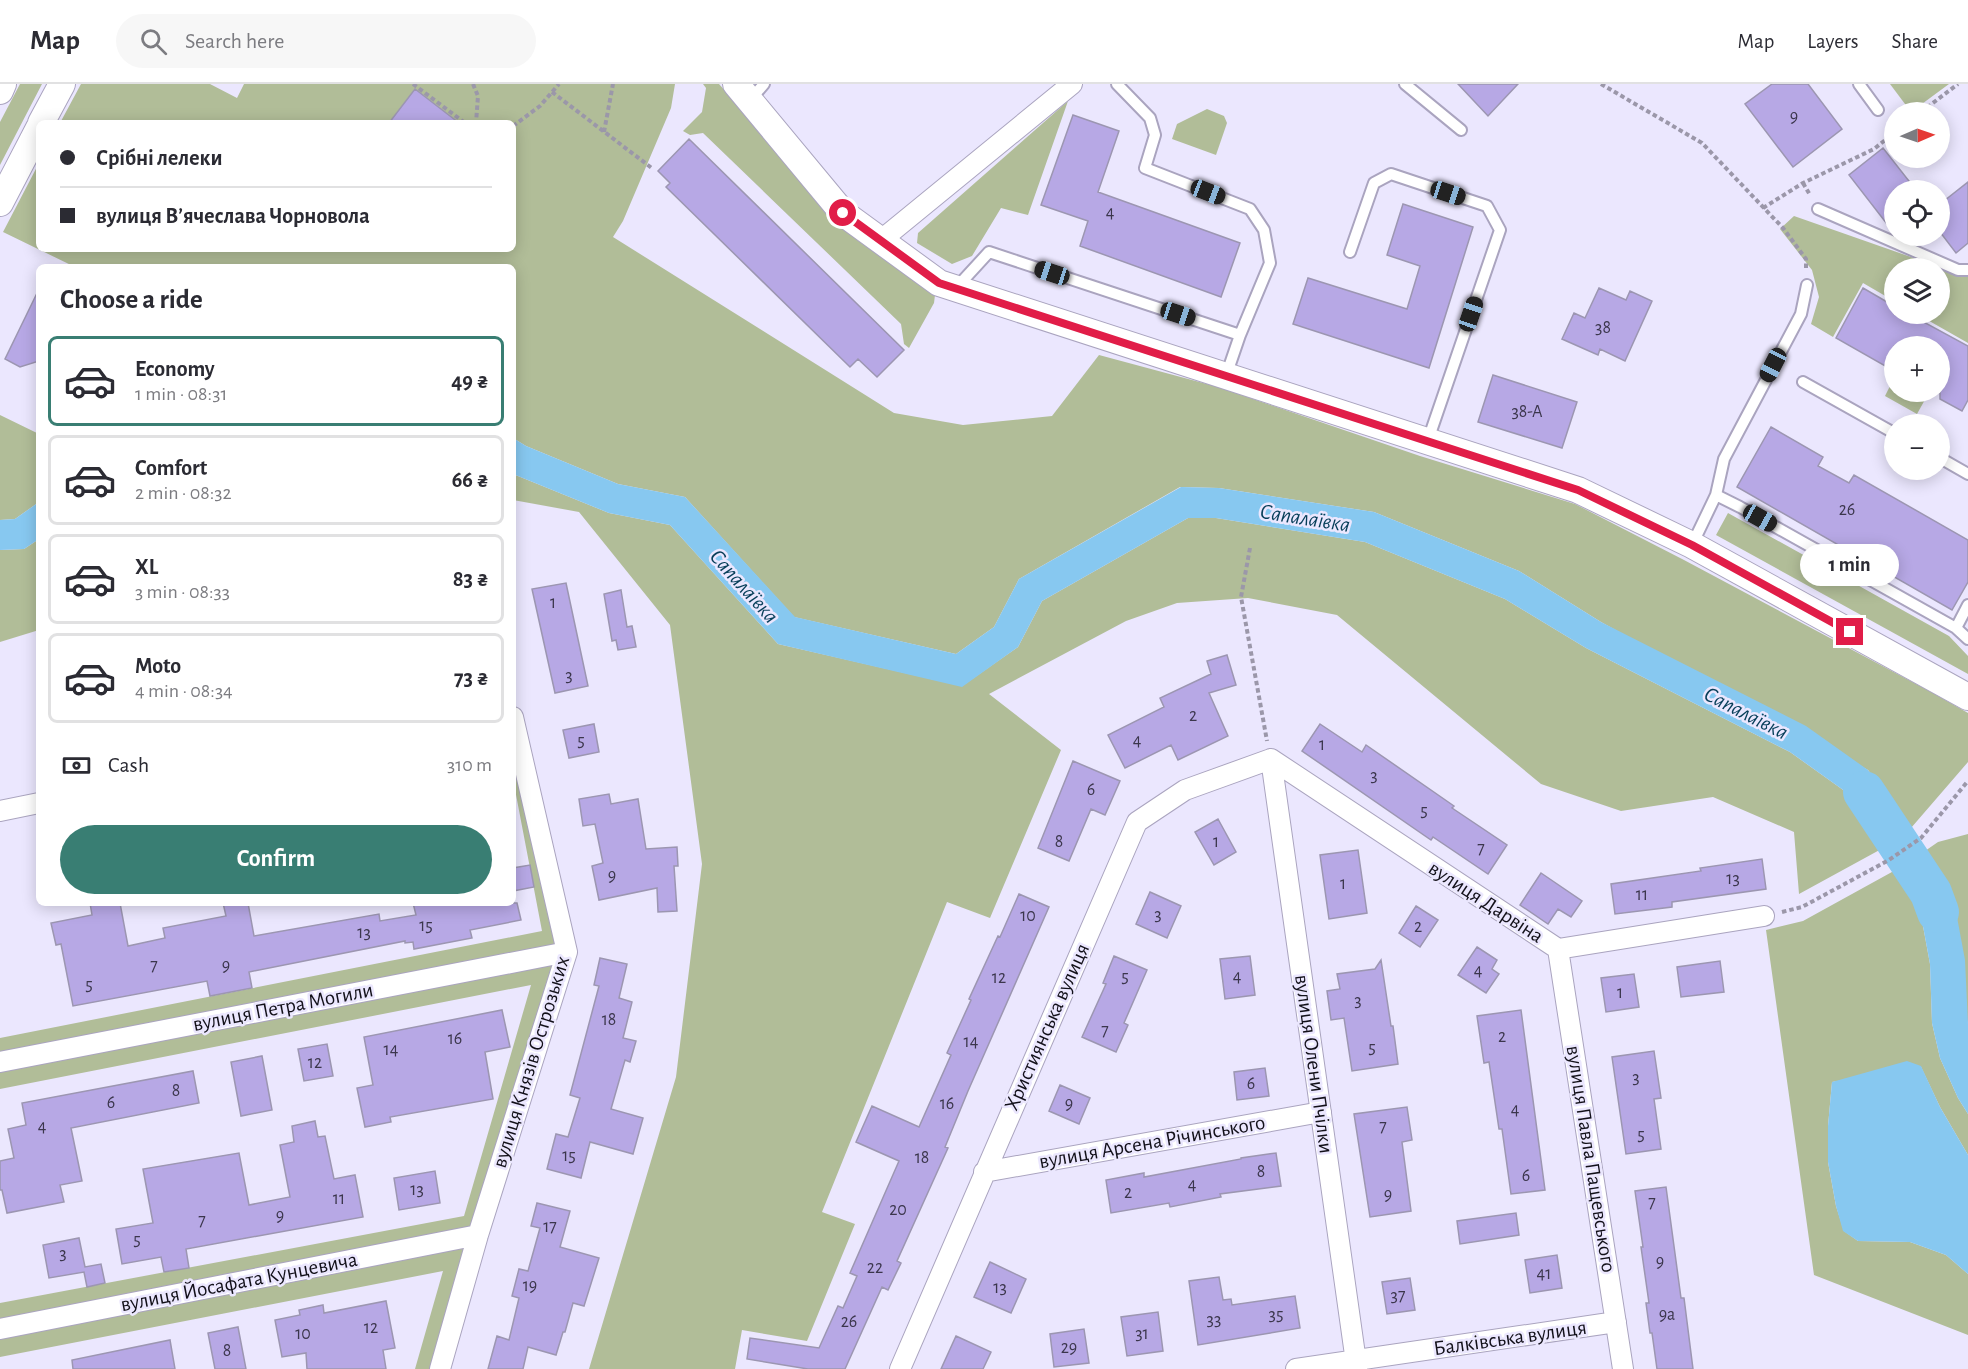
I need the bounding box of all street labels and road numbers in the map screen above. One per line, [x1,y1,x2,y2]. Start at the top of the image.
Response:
street label: вулиця Дарвіна [1425,857,1547,947]
street label: Християнська вулиця [1001,940,1093,1114]
street label: вулиця Князів Острозьких [489,954,573,1170]
street label: вулиця Олени Пчілки [1291,973,1337,1155]
street label: вулиця Петра Могили [191,979,375,1035]
street label: вулиця Павла Пащевського [1563,1044,1619,1274]
street label: вулиця Арсена Річинського [1037,1112,1267,1172]
street label: вулиця Йосафата Кунцевича [119,1248,360,1315]
street label: Балківська вулиця [1432,1317,1588,1359]

